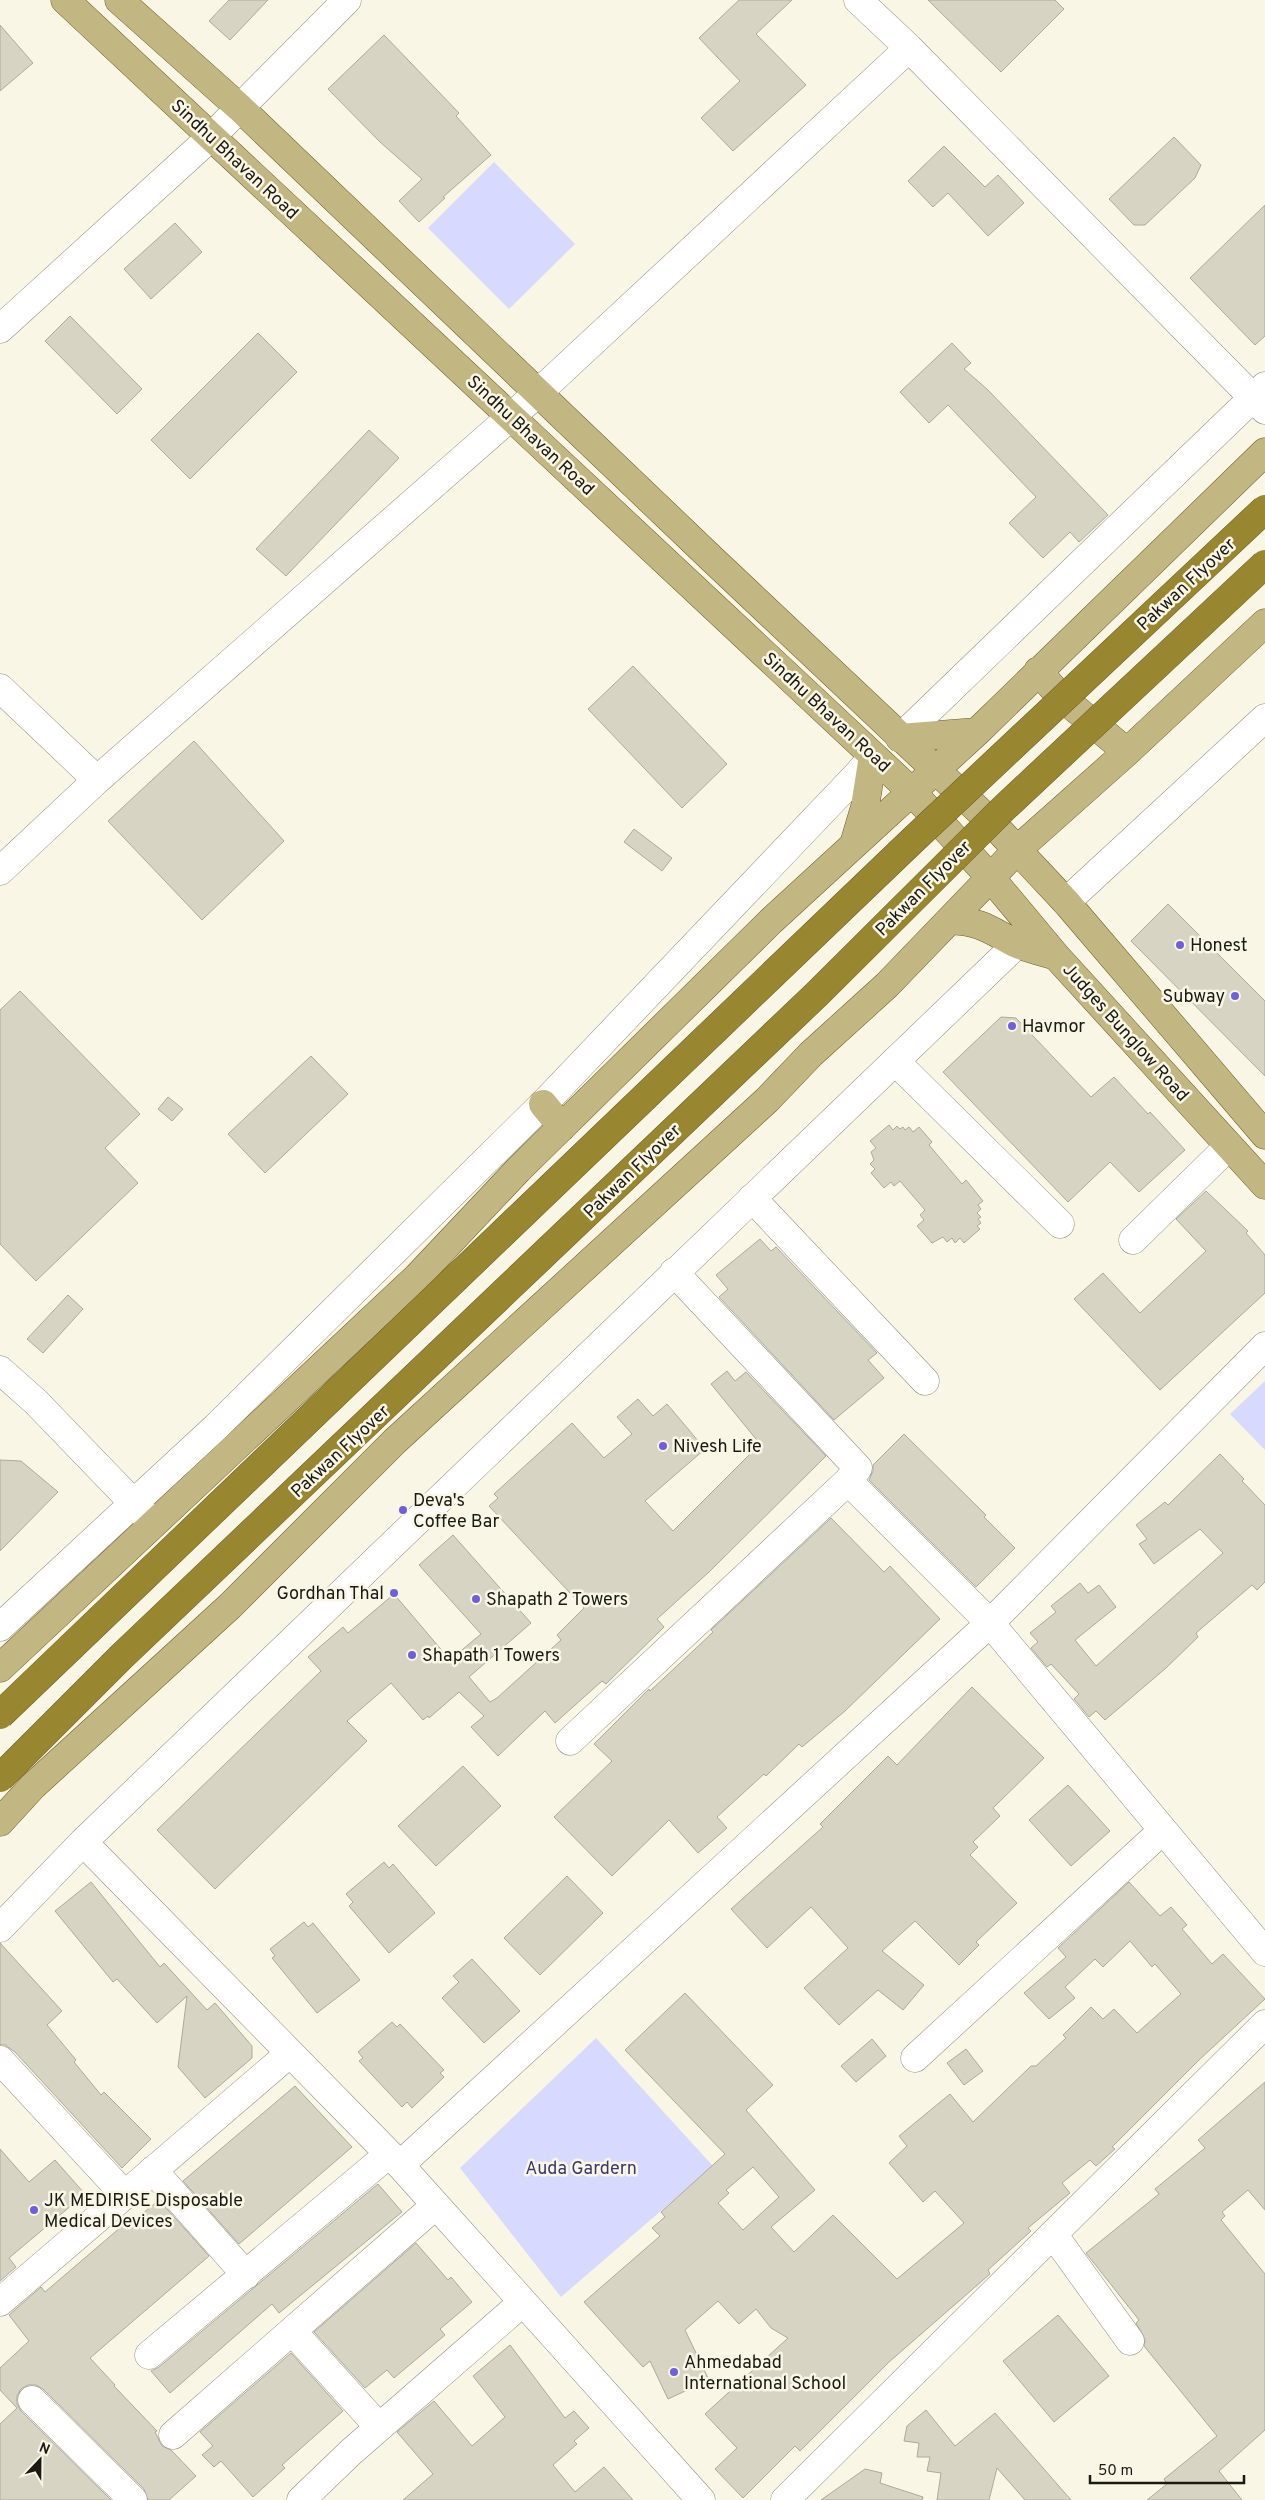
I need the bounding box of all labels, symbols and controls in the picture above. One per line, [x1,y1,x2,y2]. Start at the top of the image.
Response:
street label: Sindhu Bhavan Road [165,95,303,225]
street label: Sindhu Bhavan Road [461,371,599,501]
street label: Pakwan Flyover [1133,533,1241,637]
street label: Sindhu Bhavan Road [757,648,895,778]
street label: Pakwan Flyover [871,836,977,942]
place label: Honest [1190,935,1248,958]
marker: Honest [1174,939,1186,951]
street label: Judges Bunglow Road [1057,959,1193,1107]
place label: Subway [1163,986,1225,1009]
marker: Subway [1229,990,1241,1002]
place label: Havmor [1022,1016,1085,1039]
marker: Havmor [1006,1020,1018,1032]
street label: Pakwan Flyover [579,1120,687,1224]
street label: Pakwan Flyover [287,1400,395,1504]
place label: Nivesh Life [673,1436,762,1459]
marker: Nivesh Life [657,1440,669,1452]
place label: Deva's Coffee Bar [413,1490,500,1534]
marker: Deva's Coffee Bar [397,1504,409,1516]
place label: Gordhan Thal [277,1583,384,1606]
marker: Gordhan Thal [388,1587,400,1599]
place label: Shapath 2 Towers [486,1589,628,1612]
marker: Shapath 2 Towers [470,1593,482,1605]
place label: Shapath 1 Towers [422,1645,560,1668]
marker: Shapath 1 Towers [406,1649,418,1661]
park label: Auda Gardern [525,2158,637,2181]
place label: JK MEDIRISE Disposable Medical Devices [44,2190,243,2234]
marker: JK MEDIRISE Disposable Medical Devices [28,2204,40,2216]
place label: Ahmedabad International School [684,2352,846,2396]
marker: Ahmedabad International School [668,2366,680,2378]
north arrow [15,2435,65,2485]
text: N [36,2440,52,2459]
scale bar [1090,2452,1244,2484]
text: 50 m [1098,2462,1133,2481]

